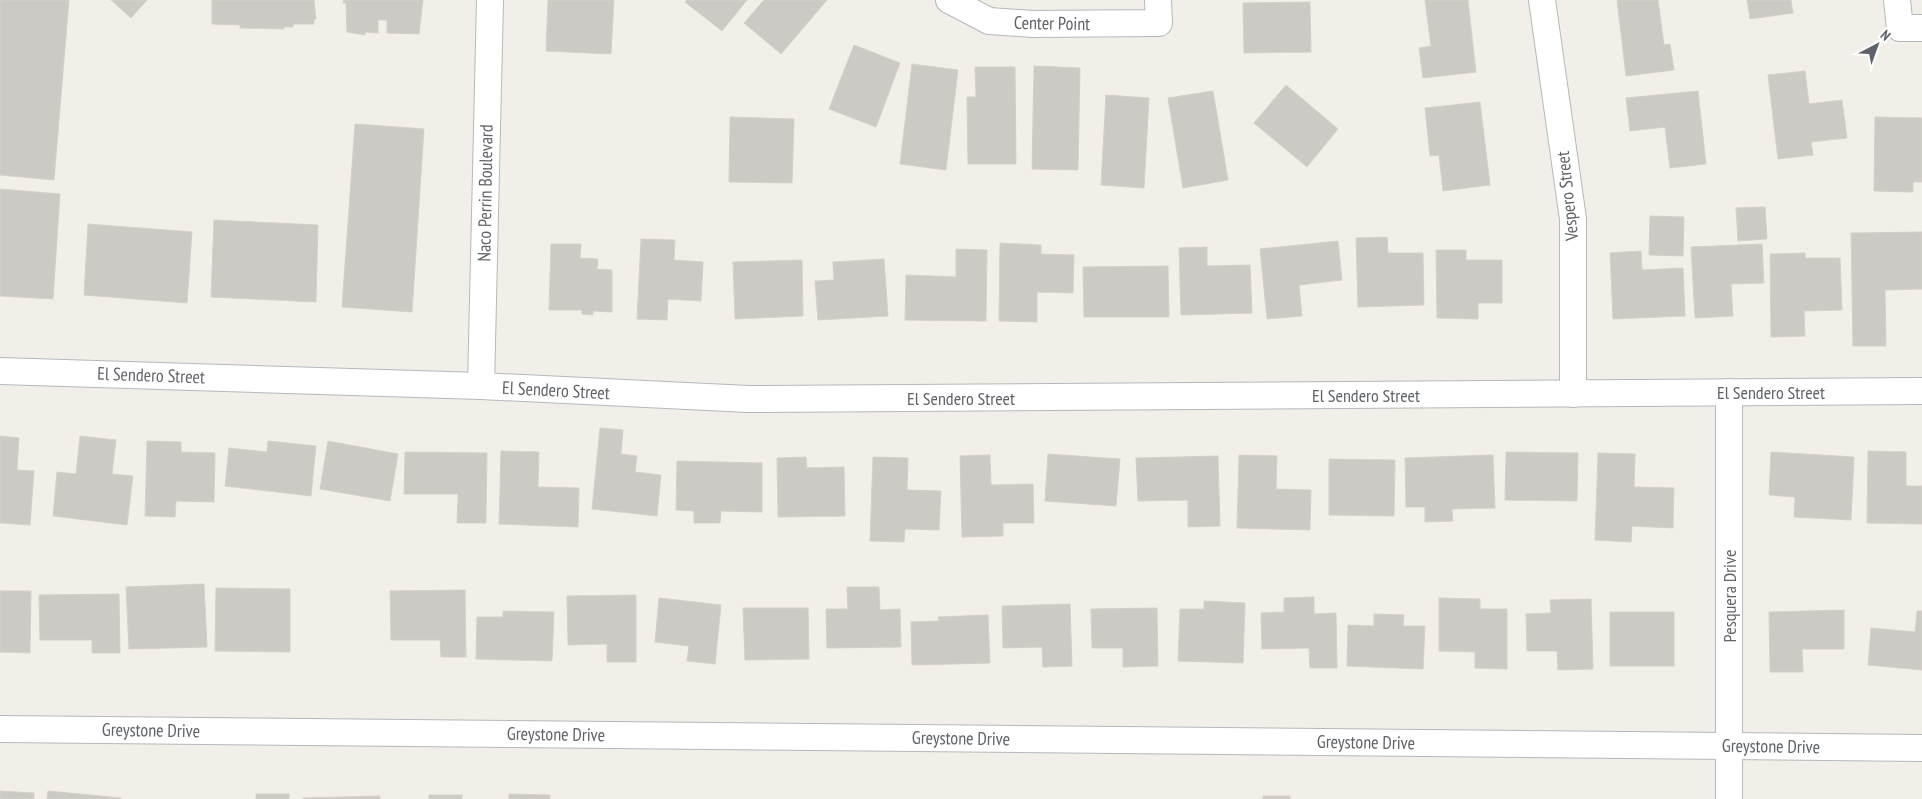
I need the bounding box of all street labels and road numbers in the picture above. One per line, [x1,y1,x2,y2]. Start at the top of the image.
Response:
street label: Center Point [1014,11,1090,35]
street label: Naco Perrin Boulevard [472,124,498,262]
street label: Vespero Street [1551,150,1583,243]
street label: El Sendero Street [97,362,205,388]
street label: El Sendero Street [502,376,610,404]
street label: El Sendero Street [1717,381,1825,404]
street label: El Sendero Street [1312,384,1420,407]
street label: El Sendero Street [907,387,1015,410]
street label: Pesquera Drive [1718,550,1741,642]
street label: Greystone Drive [102,718,200,742]
street label: Greystone Drive [507,722,605,746]
street label: Greystone Drive [912,726,1010,750]
street label: Greystone Drive [1317,730,1415,754]
street label: Greystone Drive [1722,734,1820,758]

